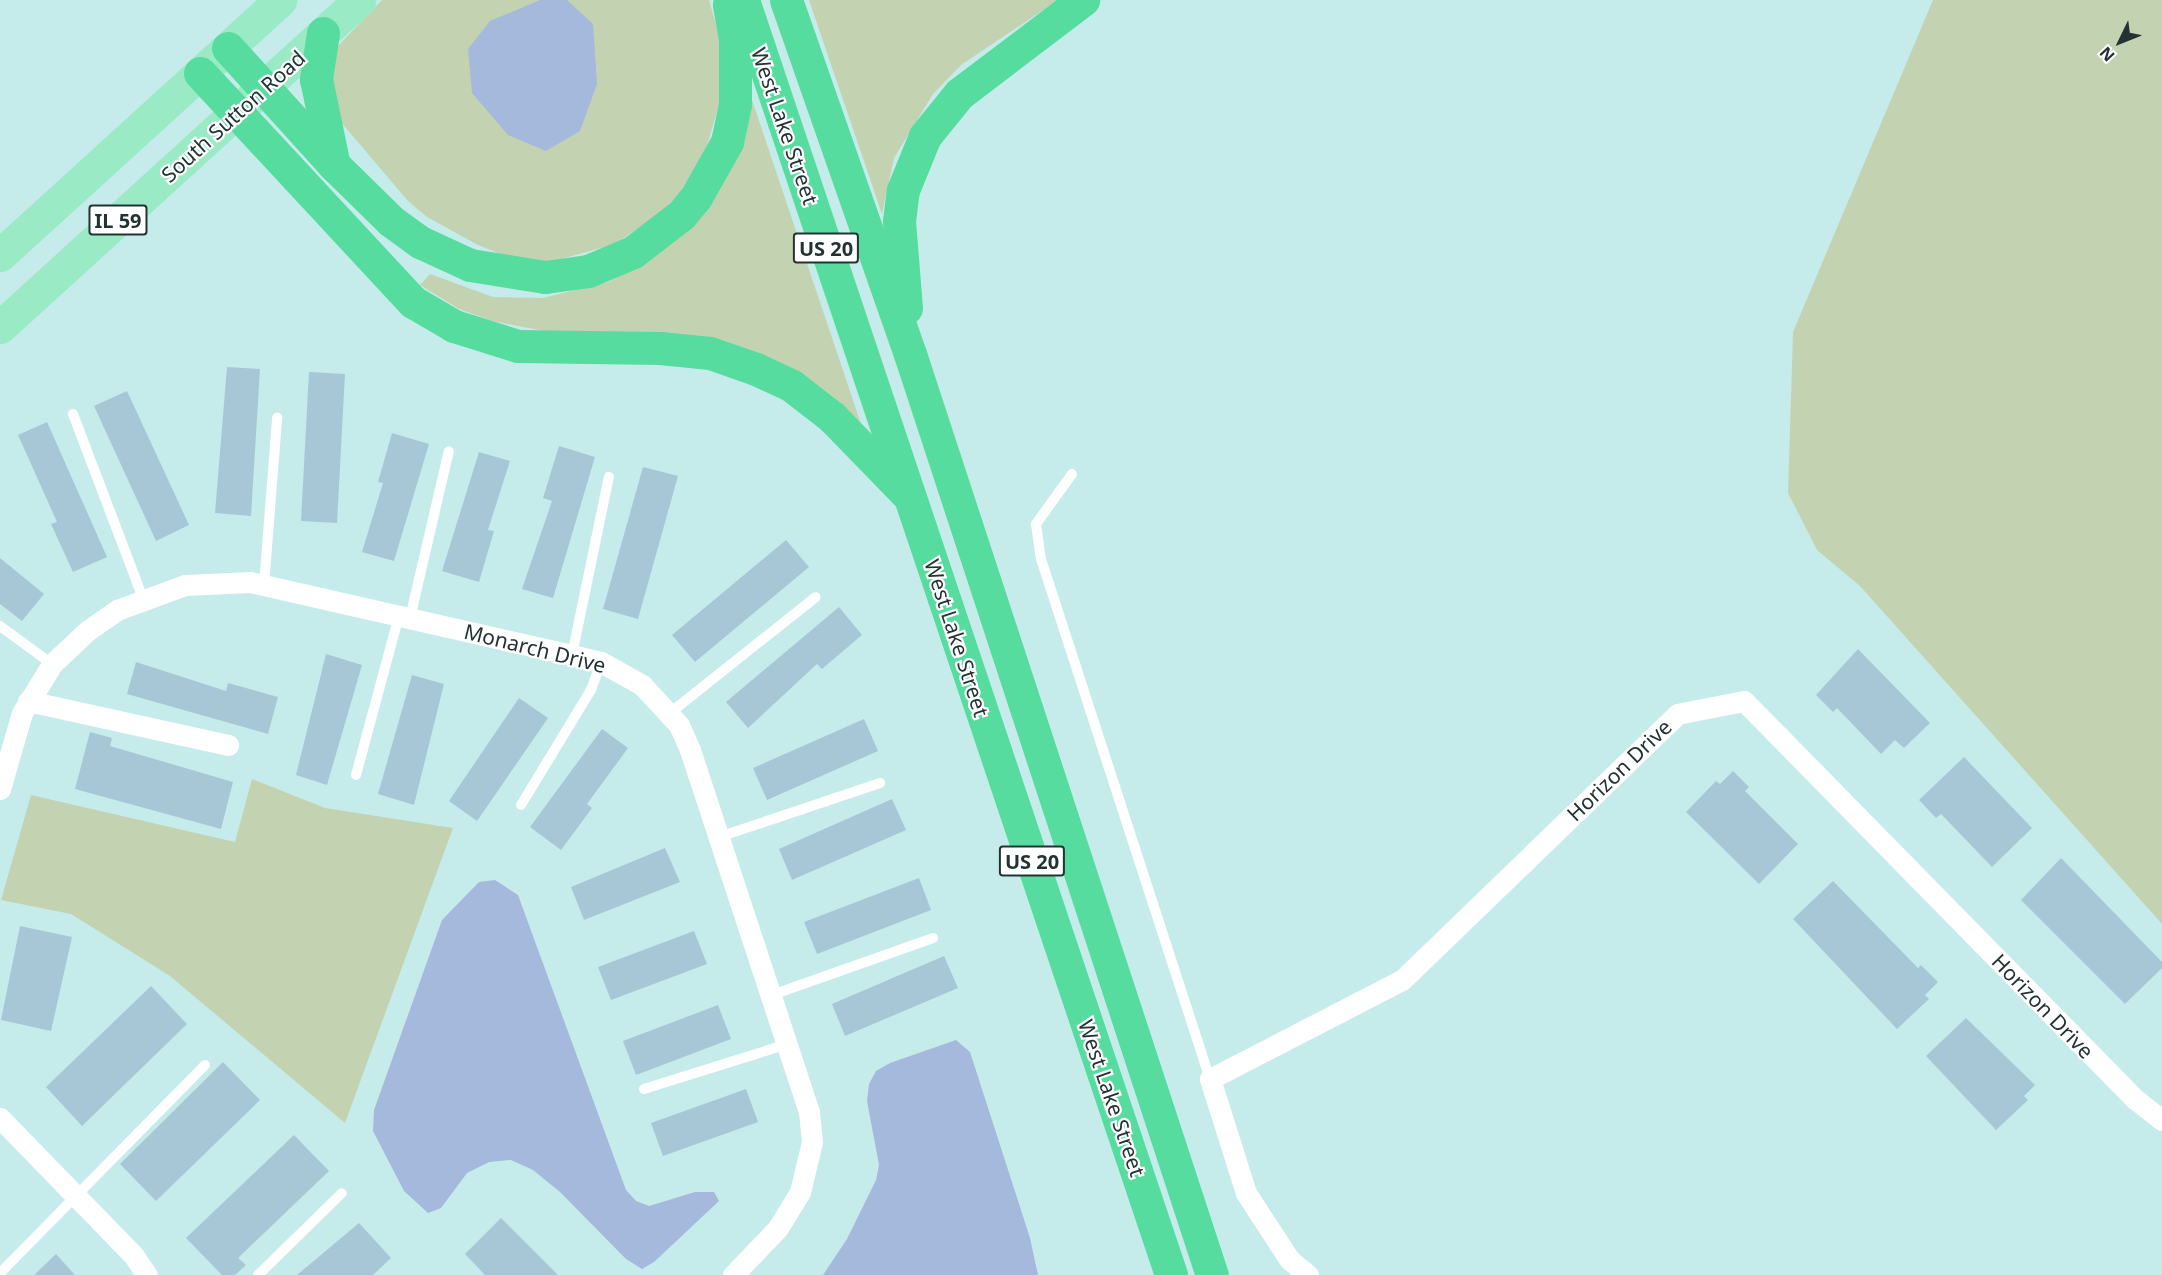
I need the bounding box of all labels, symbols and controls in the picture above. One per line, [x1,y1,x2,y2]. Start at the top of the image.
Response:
north arrow [2090,12,2150,72]
text: N [2094,42,2119,67]
street label: West Lake Street [746,44,824,208]
street label: South Sutton Road [156,45,310,187]
road number: IL 59 [88,203,148,237]
road number: US 20 [792,231,860,265]
street label: West Lake Street [920,556,994,720]
street label: Monarch Drive [462,618,608,678]
street label: Horizon Drive [1562,714,1676,826]
road number: US 20 [998,844,1066,878]
street label: Horizon Drive [1987,949,2099,1063]
street label: West Lake Street [1073,1016,1151,1180]

